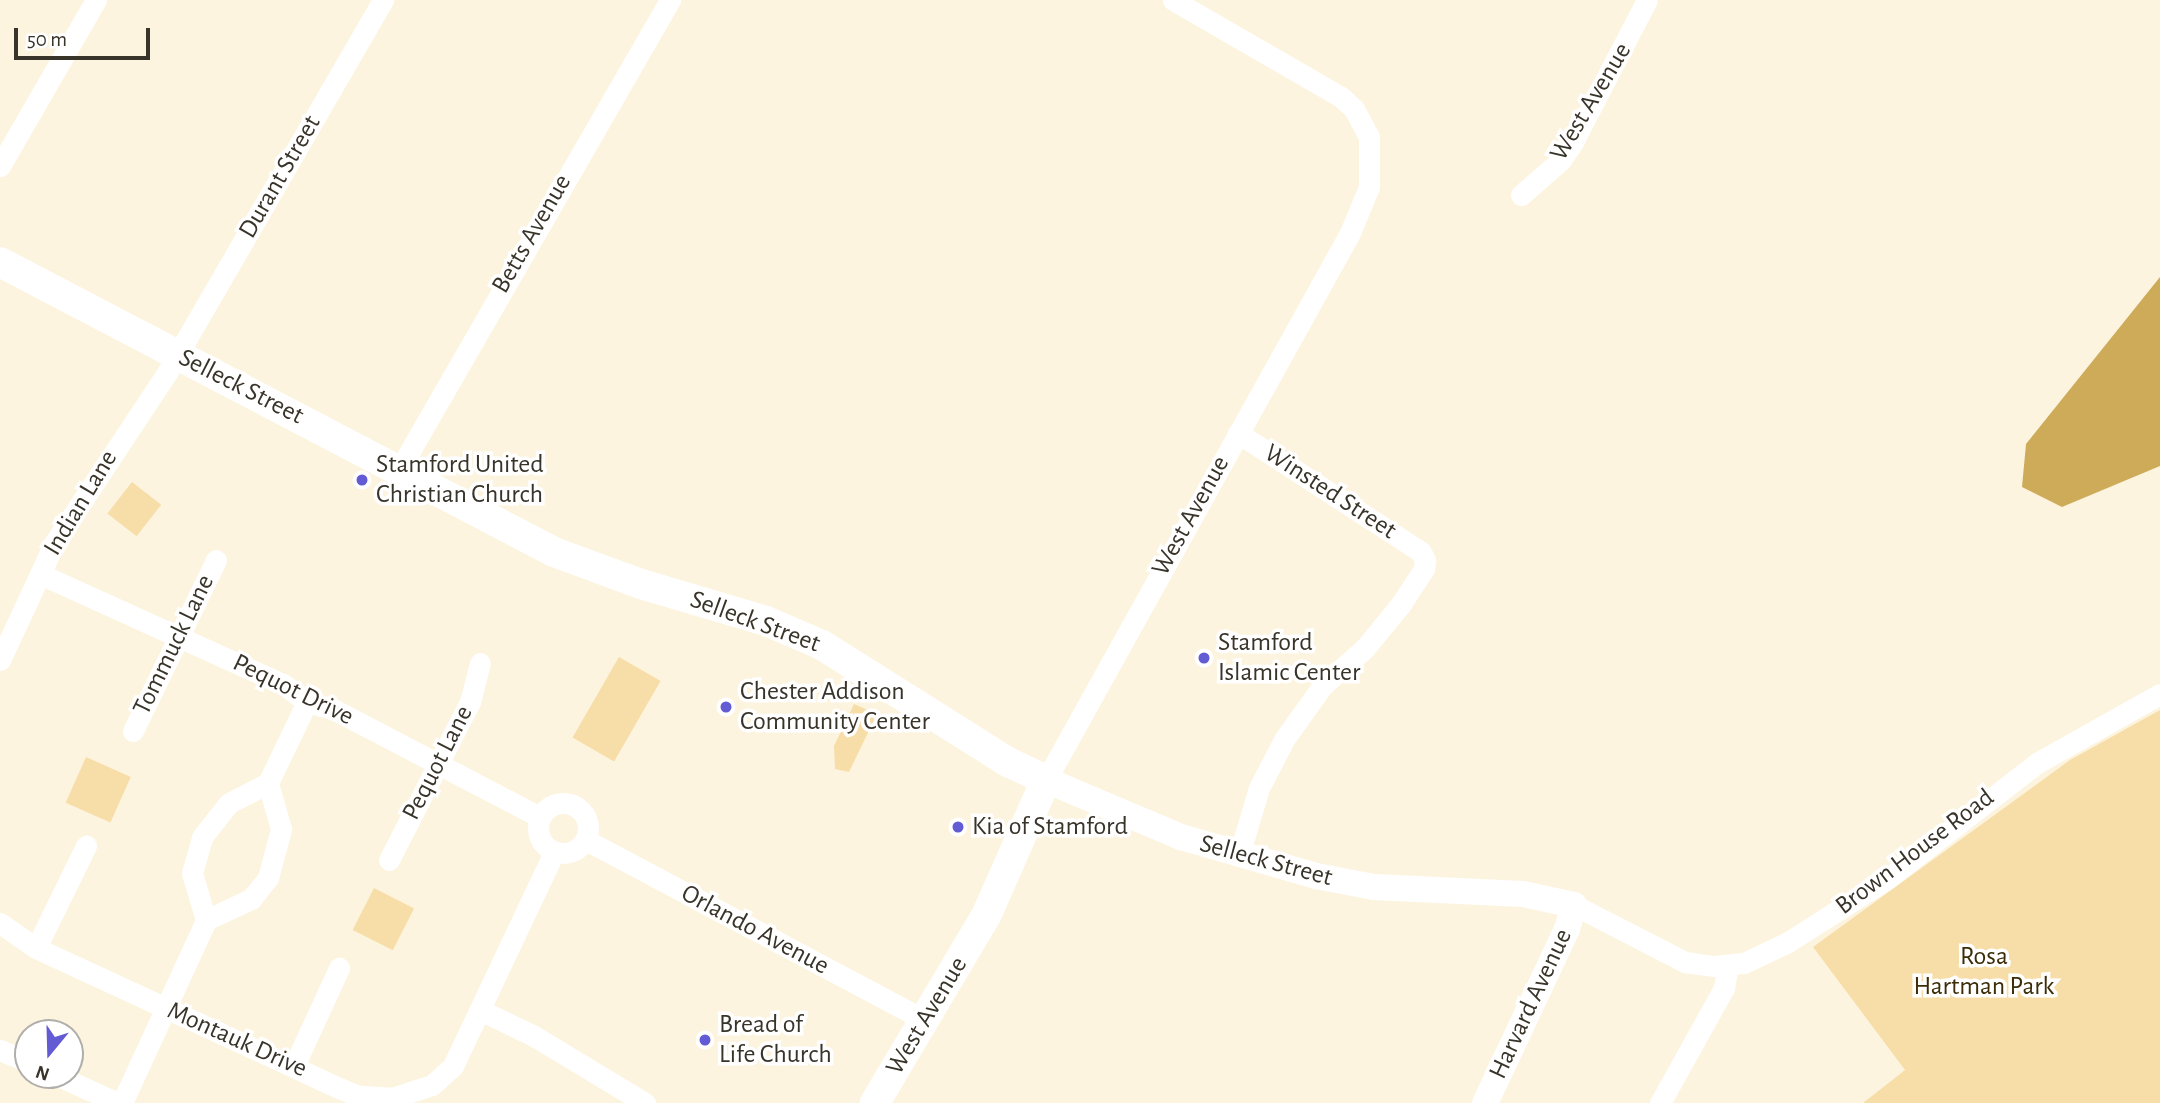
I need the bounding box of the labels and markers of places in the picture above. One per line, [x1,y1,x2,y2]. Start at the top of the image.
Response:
place label: Stamford United Christian Church [376,449,544,510]
marker: Stamford United Christian Church [354,472,370,488]
place label: Stamford Islamic Center [1218,627,1360,688]
marker: Stamford Islamic Center [1196,650,1212,666]
place label: Chester Addison Community Center [740,676,930,738]
marker: Chester Addison Community Center [718,699,734,715]
place label: Kia of Stamford [972,811,1128,843]
marker: Kia of Stamford [950,819,966,835]
place label: Bread of Life Church [719,1009,832,1070]
marker: Bread of Life Church [697,1032,713,1048]

